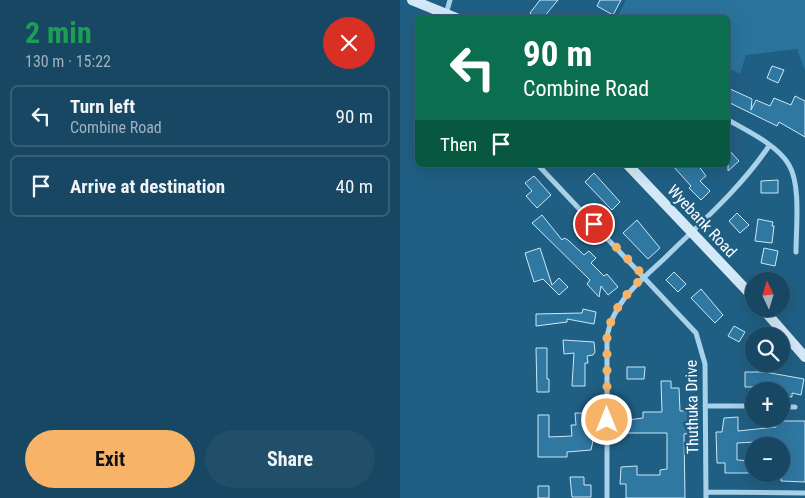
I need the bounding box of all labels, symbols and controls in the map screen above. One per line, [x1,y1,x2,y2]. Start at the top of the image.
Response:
text: 2 min [25,15,92,50]
button: close [323,17,375,69]
text: 90 m [523,34,592,75]
icon: left [440,35,505,100]
text: 130 m · 15:22 [25,52,111,71]
text: Combine Road [523,76,649,101]
text: Turn left [70,95,135,118]
icon: left [27,102,55,130]
text: 90 m [336,105,373,128]
text: Combine Road [70,118,162,137]
icon: arrive [487,130,515,158]
text: Then [440,133,477,156]
icon: arrive [27,172,55,200]
text: Arrive at destination [70,175,225,198]
text: 40 m [336,175,373,198]
street label: Wyebank Road [663,181,741,261]
pin [573,203,615,245]
icon: arrive [580,210,608,238]
north arrow [745,272,790,318]
map controls [745,272,790,482]
button: search [745,327,790,372]
street label: Thuthuka Drive [682,360,702,454]
button: + [745,382,790,427]
position arrow [580,393,632,445]
button: Exit [25,430,195,488]
button: Share [205,430,375,488]
button: − [745,437,790,482]

